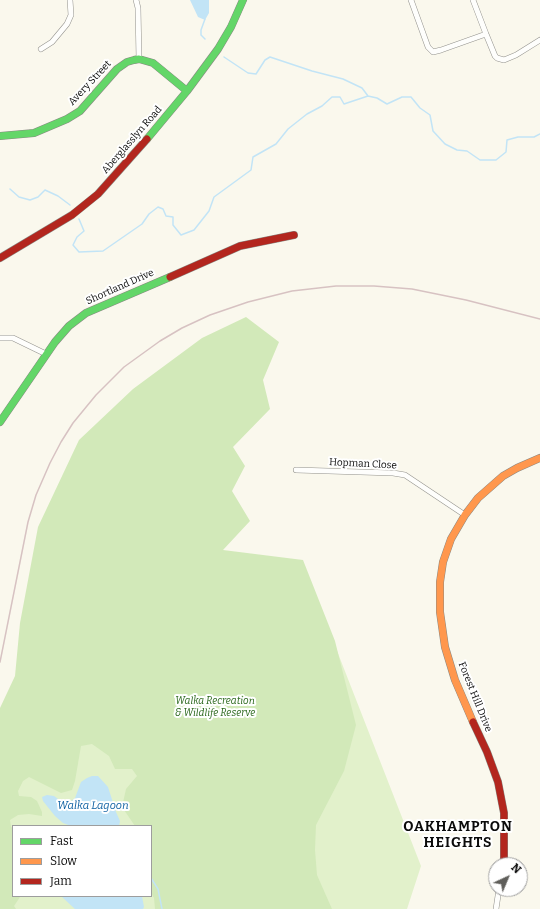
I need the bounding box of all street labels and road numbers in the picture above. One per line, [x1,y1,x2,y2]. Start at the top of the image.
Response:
street label: Avery Street [66,58,114,108]
street label: Aberglasslyn Road [99,104,165,176]
street label: Shortland Drive [84,267,156,307]
street label: Hopman Close [329,456,397,472]
street label: Forest Hill Drive [456,660,494,734]

